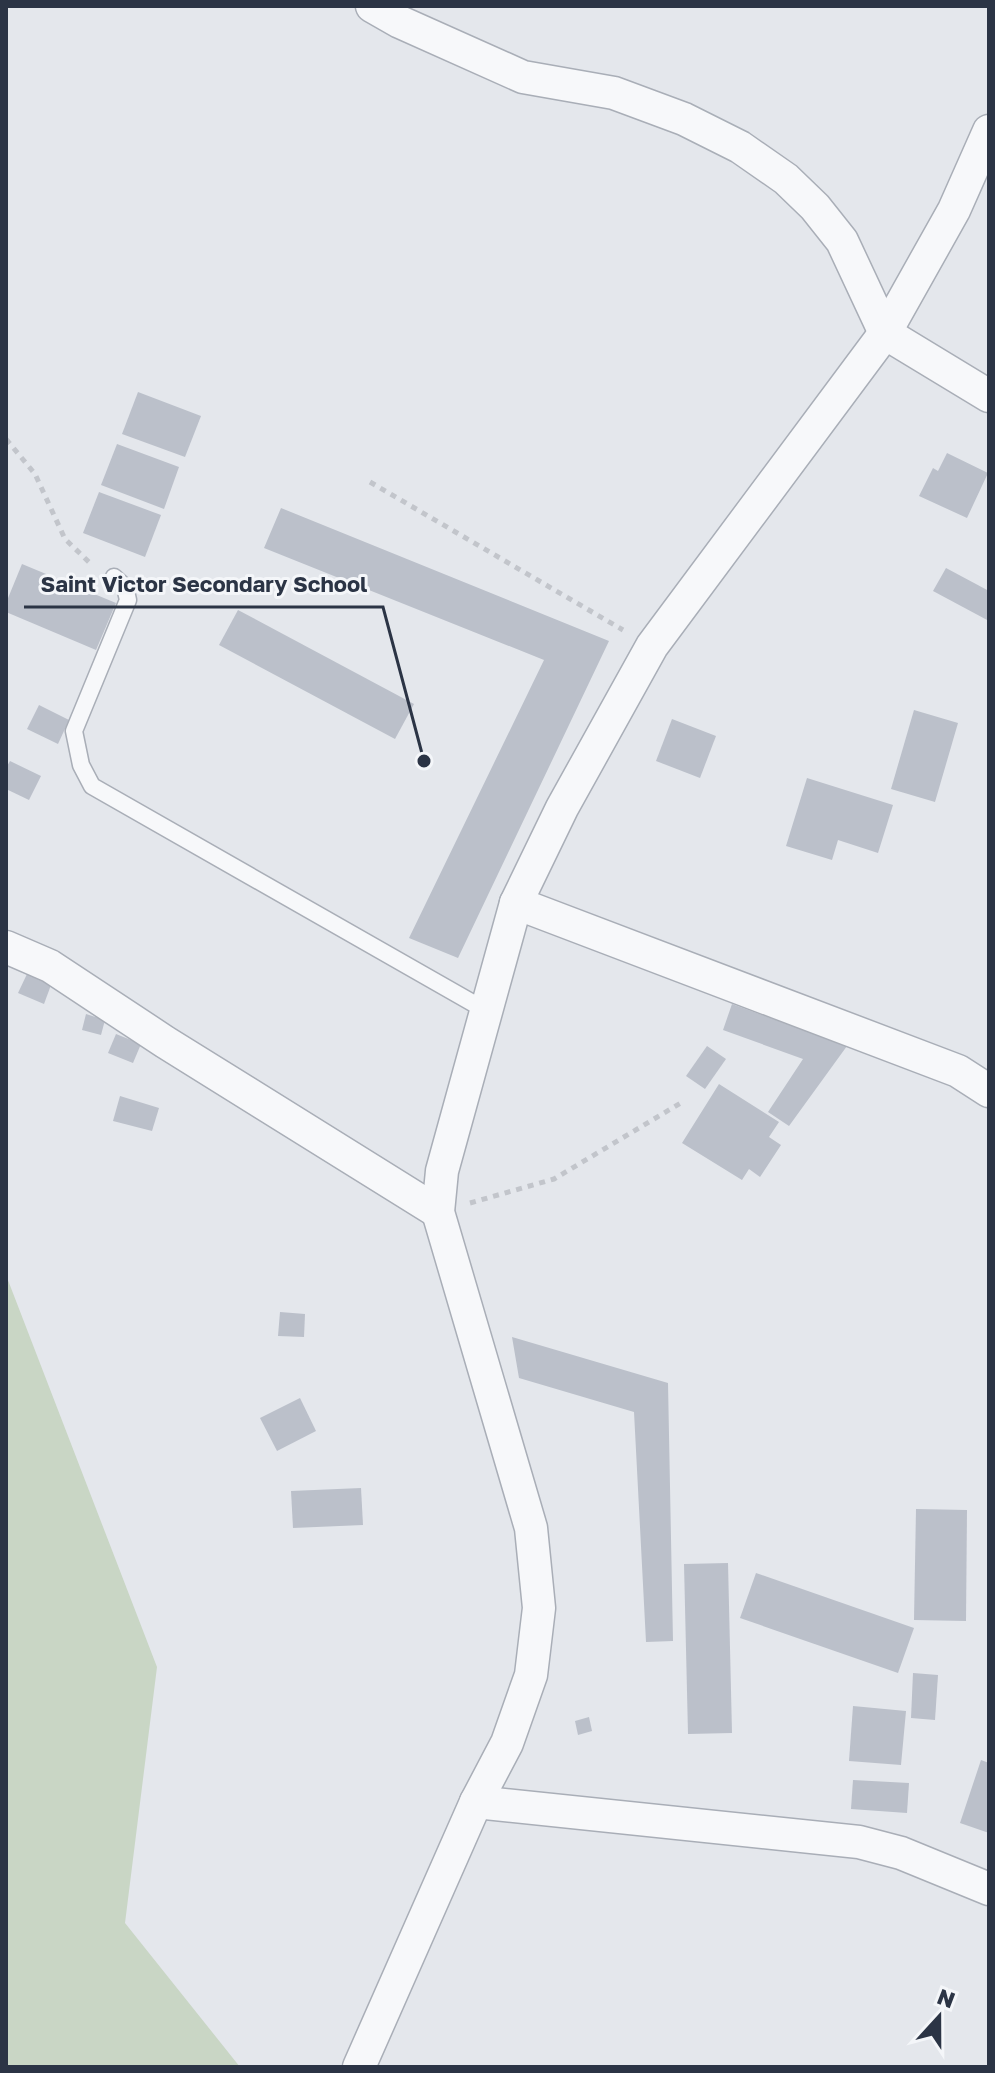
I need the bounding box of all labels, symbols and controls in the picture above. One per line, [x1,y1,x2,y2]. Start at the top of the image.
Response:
callout: Saint Victor Secondary School [24,561,383,607]
text: Saint Victor Secondary School [41,570,367,597]
north arrow [899,1977,979,2057]
text: N [934,1982,959,2013]

